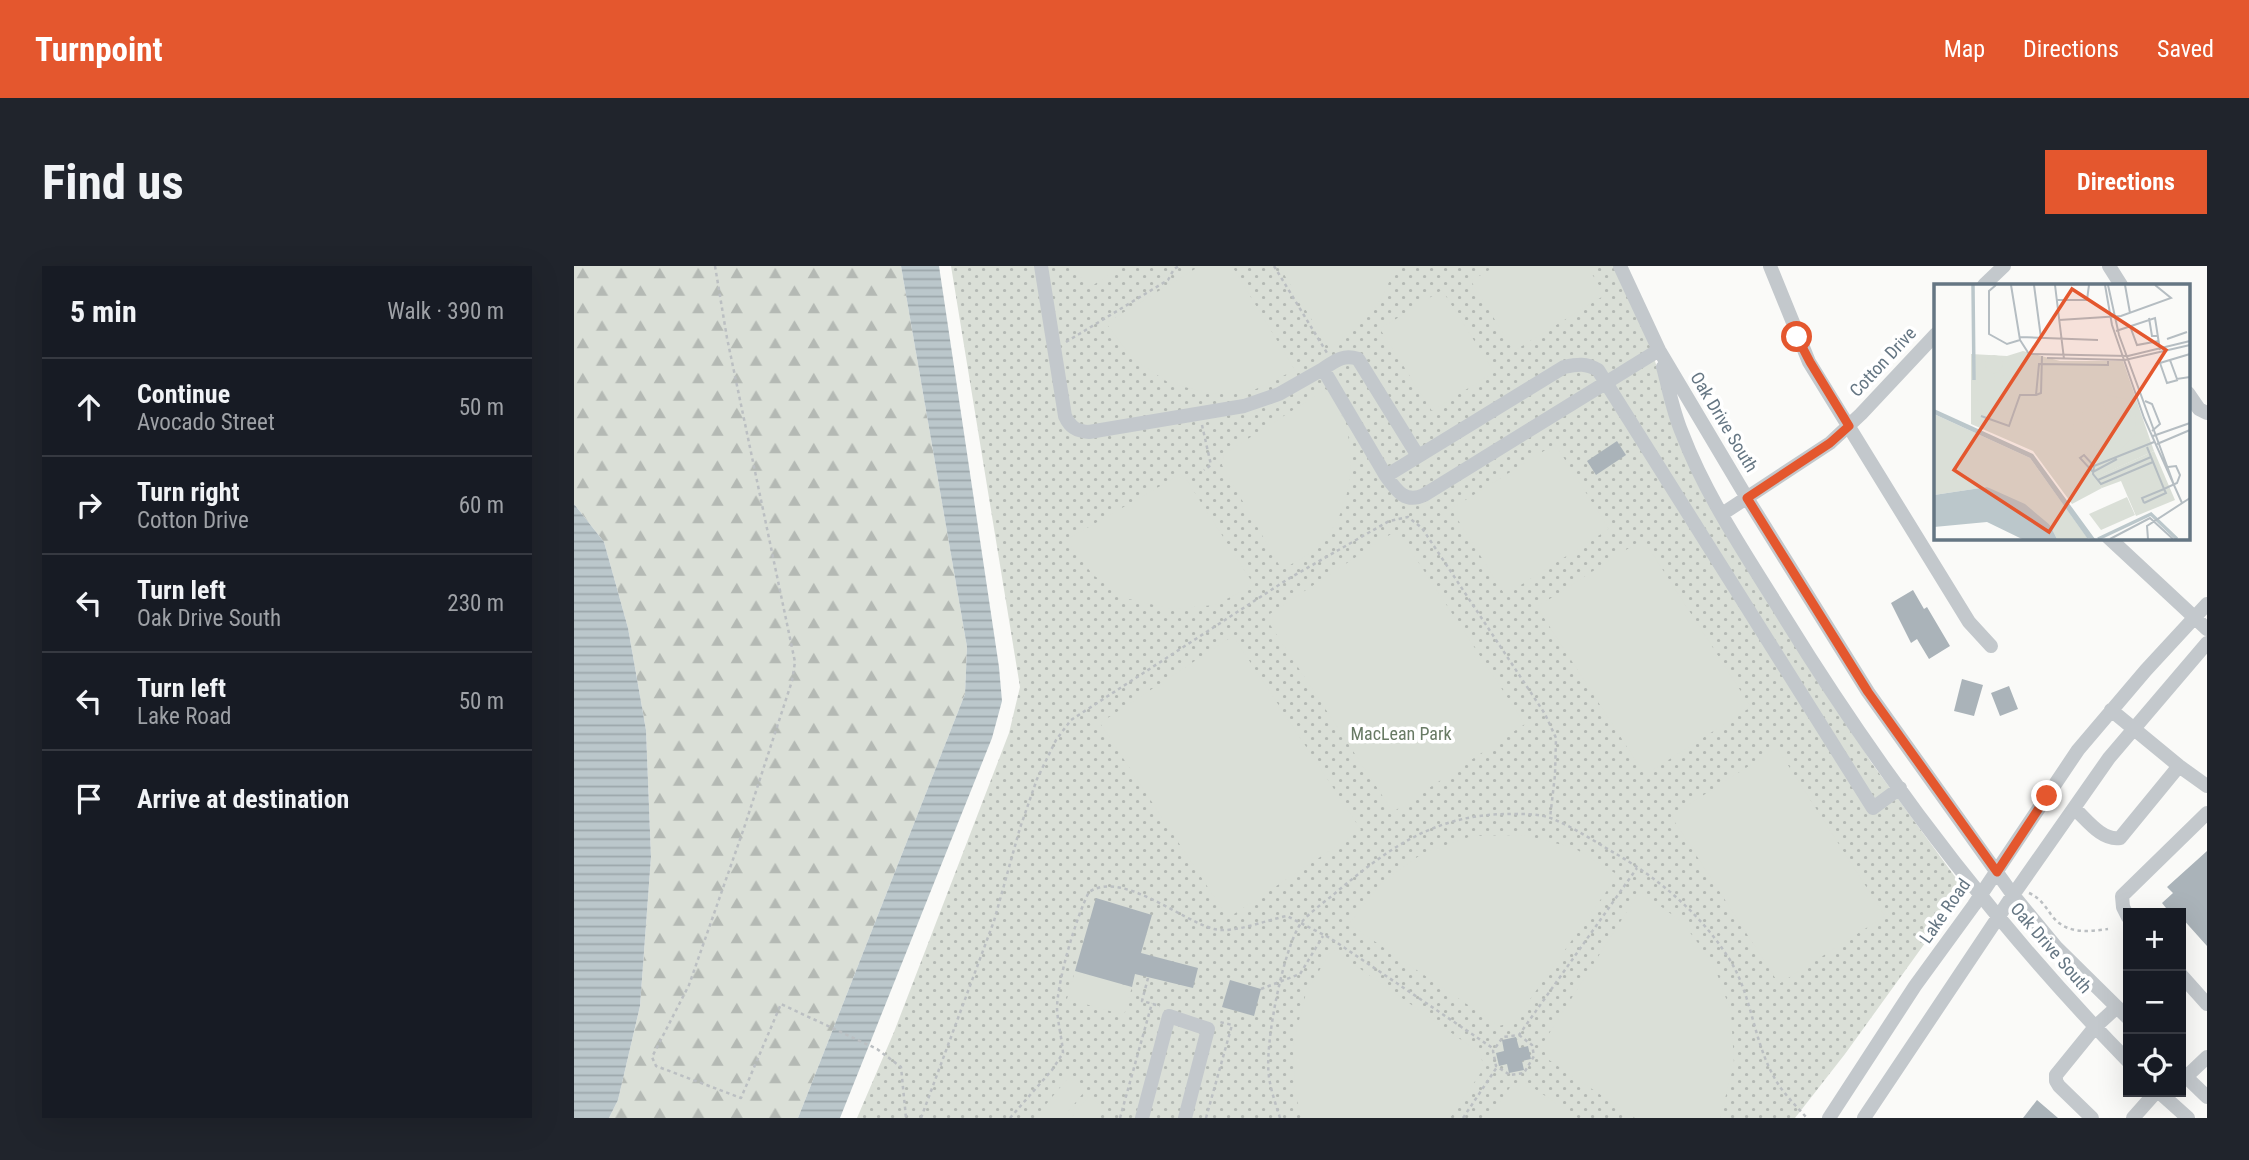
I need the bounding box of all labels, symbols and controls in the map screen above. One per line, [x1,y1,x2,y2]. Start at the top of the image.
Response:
text: Turnpoint [35,30,163,69]
text: Map [1944,35,1985,63]
text: Directions [2023,35,2119,63]
text: Saved [2157,35,2214,63]
button: Directions [2045,150,2207,214]
text: Find us [42,154,184,211]
inset map [1934,284,2190,539]
text: 5 min [70,294,137,329]
text: Walk · 390 m [387,298,504,325]
route start [1781,321,1812,352]
street label: Cotton Drive [1845,322,1920,401]
street label: Oak Drive South [1686,368,1762,476]
text: Continue [137,379,230,409]
icon: ahead [70,388,108,426]
text: 50 m [459,394,504,421]
text: Avocado Street [137,409,275,436]
text: Turn right [137,477,239,507]
icon: right [70,486,108,524]
text: 60 m [459,492,504,519]
text: Cotton Drive [137,507,249,534]
text: Turn left [137,575,226,605]
icon: left [70,584,108,622]
text: 230 m [447,590,504,617]
text: Oak Drive South [137,605,281,632]
text: Turn left [137,673,226,703]
icon: left [70,682,108,720]
text: 50 m [459,688,504,715]
text: Lake Road [137,703,231,730]
park label: MacLean Park [1350,723,1452,744]
icon: arrive [70,780,108,818]
route end [2031,780,2062,811]
text: Arrive at destination [137,784,349,814]
street label: Lake Road [1915,874,1974,947]
street label: Oak Drive South [2006,898,2096,997]
map controls [2123,908,2186,1097]
button: + [2123,908,2186,971]
button: − [2123,971,2186,1034]
button: locate [2123,1034,2186,1097]

